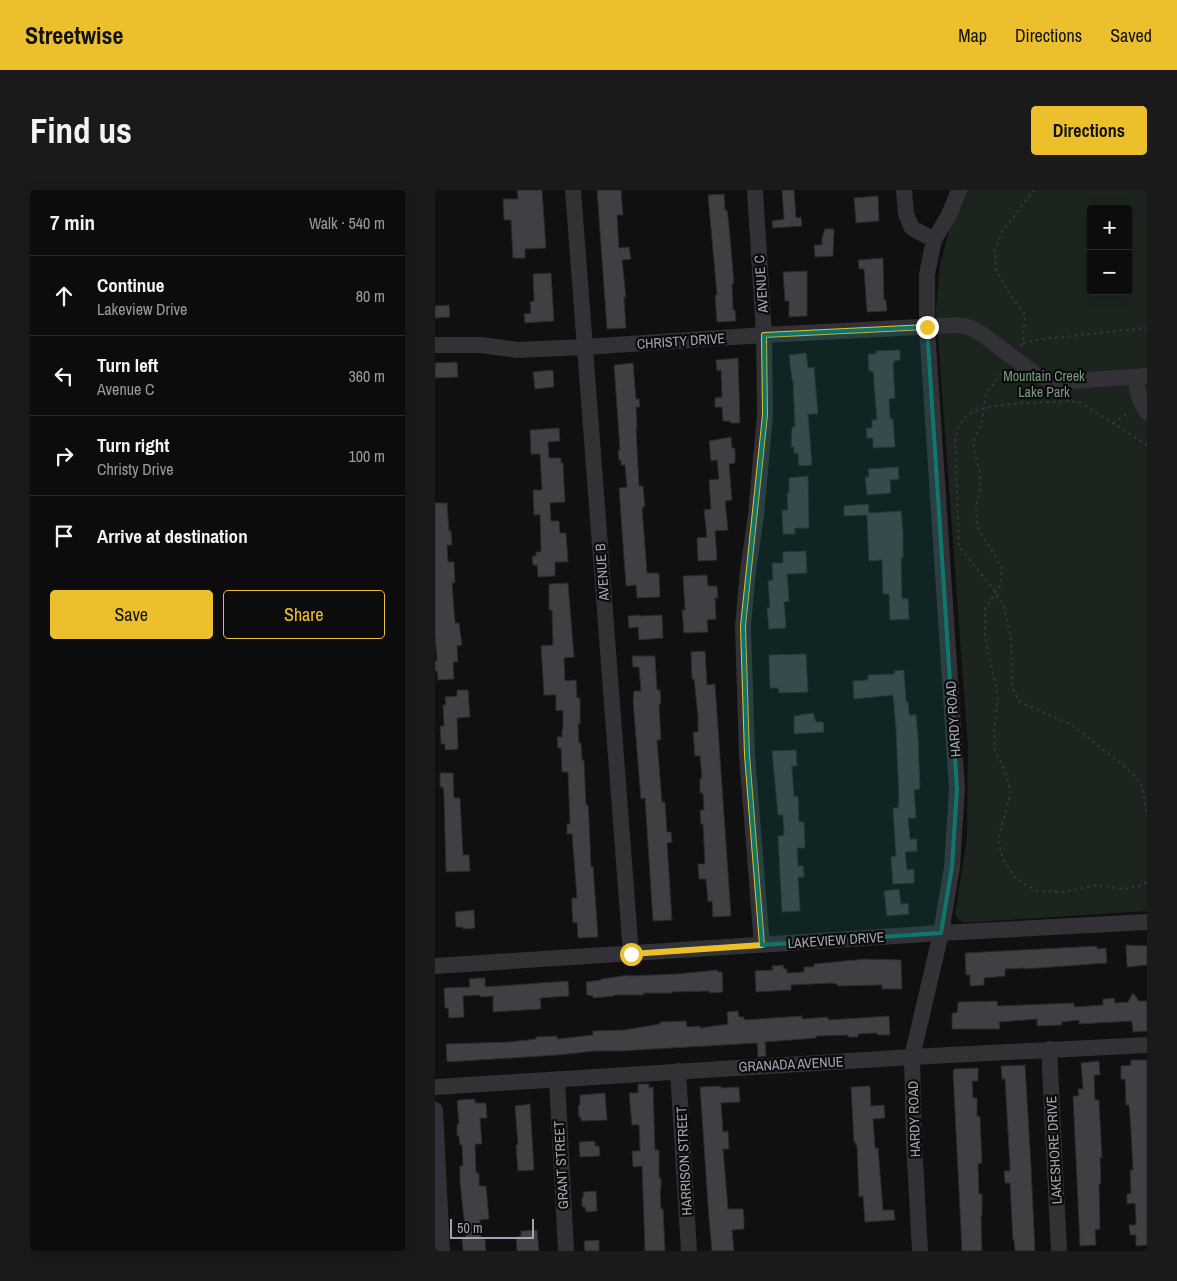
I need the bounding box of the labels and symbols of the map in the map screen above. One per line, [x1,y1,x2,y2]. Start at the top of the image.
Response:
street label: AVENUE C [750,255,772,314]
route end [916,316,939,339]
street label: CHRISTY DRIVE [636,329,726,353]
park label: Mountain Creek Lake Park [1003,367,1085,401]
street label: AVENUE B [591,542,613,602]
street label: HARDY ROAD [941,680,965,758]
street label: LAKEVIEW DRIVE [787,928,885,952]
route start [620,943,643,966]
street label: GRANADA AVENUE [738,1052,844,1076]
street label: HARDY ROAD [904,1081,924,1157]
street label: LAKESHORE DRIVE [1042,1095,1066,1205]
street label: HARRISON STREET [672,1106,696,1216]
street label: GRANT STREET [550,1120,572,1210]
scale bar [450,1216,534,1239]

